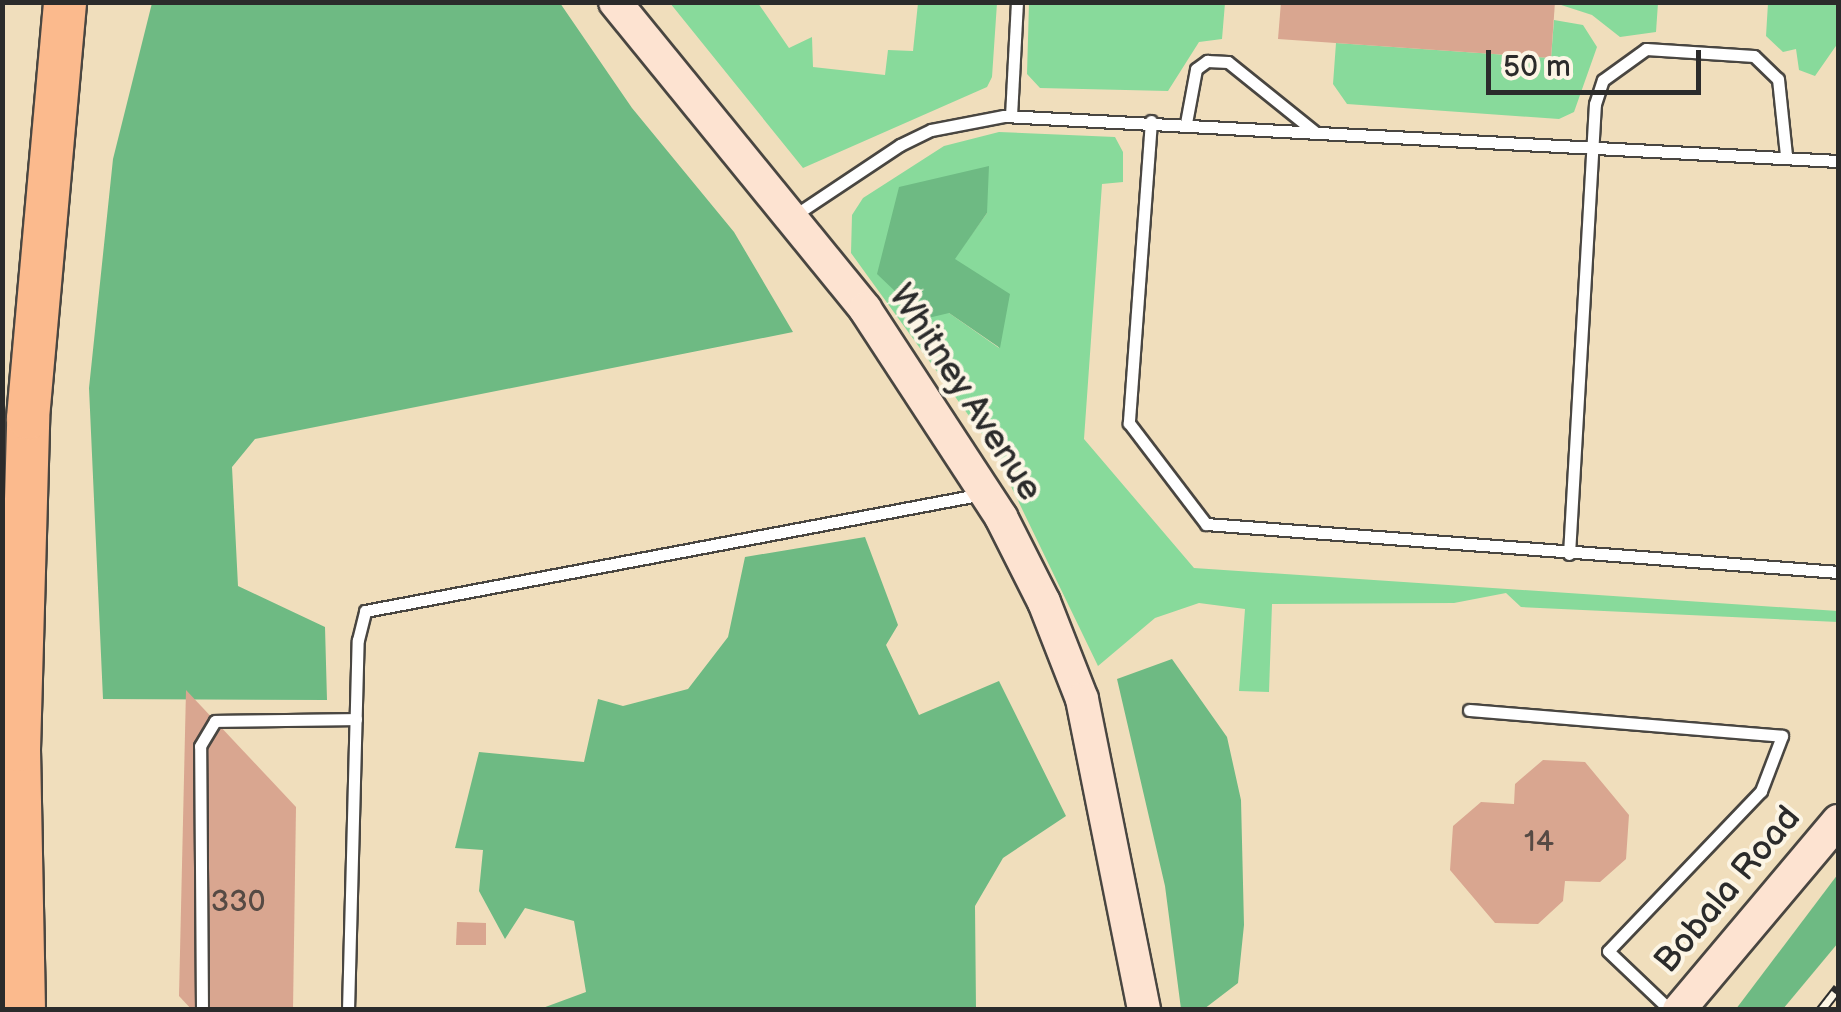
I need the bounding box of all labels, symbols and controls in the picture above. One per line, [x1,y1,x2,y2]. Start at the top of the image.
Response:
scale bar [1491,30,1706,92]
text: 50 m [1503,49,1571,85]
street label: Whitney Avenue [879,276,1051,510]
street label: Bobala Road [1646,798,1810,982]
house number: 14 [1524,824,1554,860]
house number: 330 [211,884,265,920]

